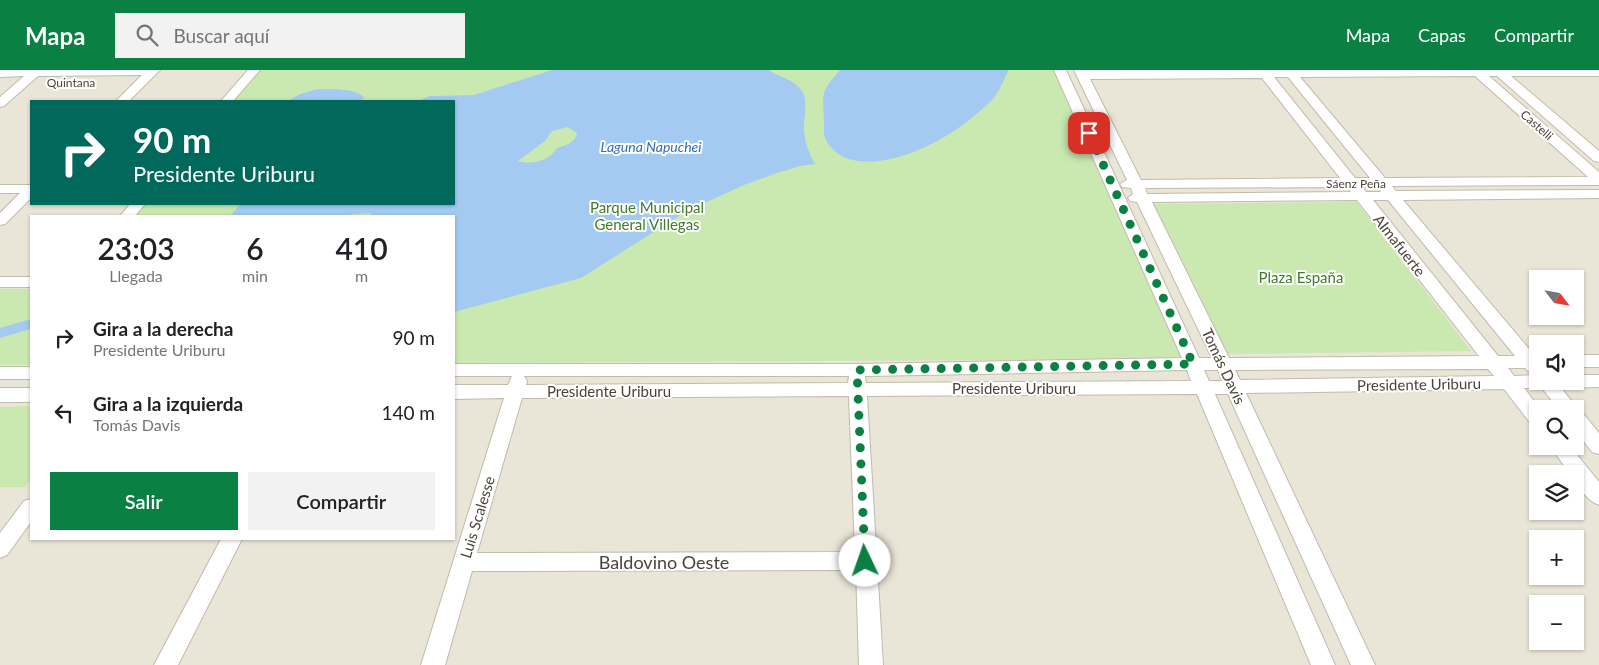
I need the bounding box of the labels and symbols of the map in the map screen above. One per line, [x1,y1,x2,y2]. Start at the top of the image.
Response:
street label: Quintana [47,75,95,90]
street label: Castelli [1518,107,1556,143]
pin [1068,112,1110,154]
water label: Laguna Napuchei [601,138,702,155]
street label: Sáenz Peña [1326,176,1386,191]
park label: Parque Municipal General Villegas [590,198,704,233]
street label: Almafuerte [1370,210,1430,280]
park label: Plaza España [1259,268,1343,286]
north arrow [1529,270,1584,325]
street label: Tomás Davis [1199,325,1249,407]
street label: Presidente Uriburu [1357,374,1481,394]
street label: Presidente Uriburu [952,379,1076,397]
street label: Presidente Uriburu [547,382,671,400]
street label: Luis Scalesse [456,474,498,560]
position arrow [838,534,890,586]
street label: Baldovino Oeste [599,551,729,573]

